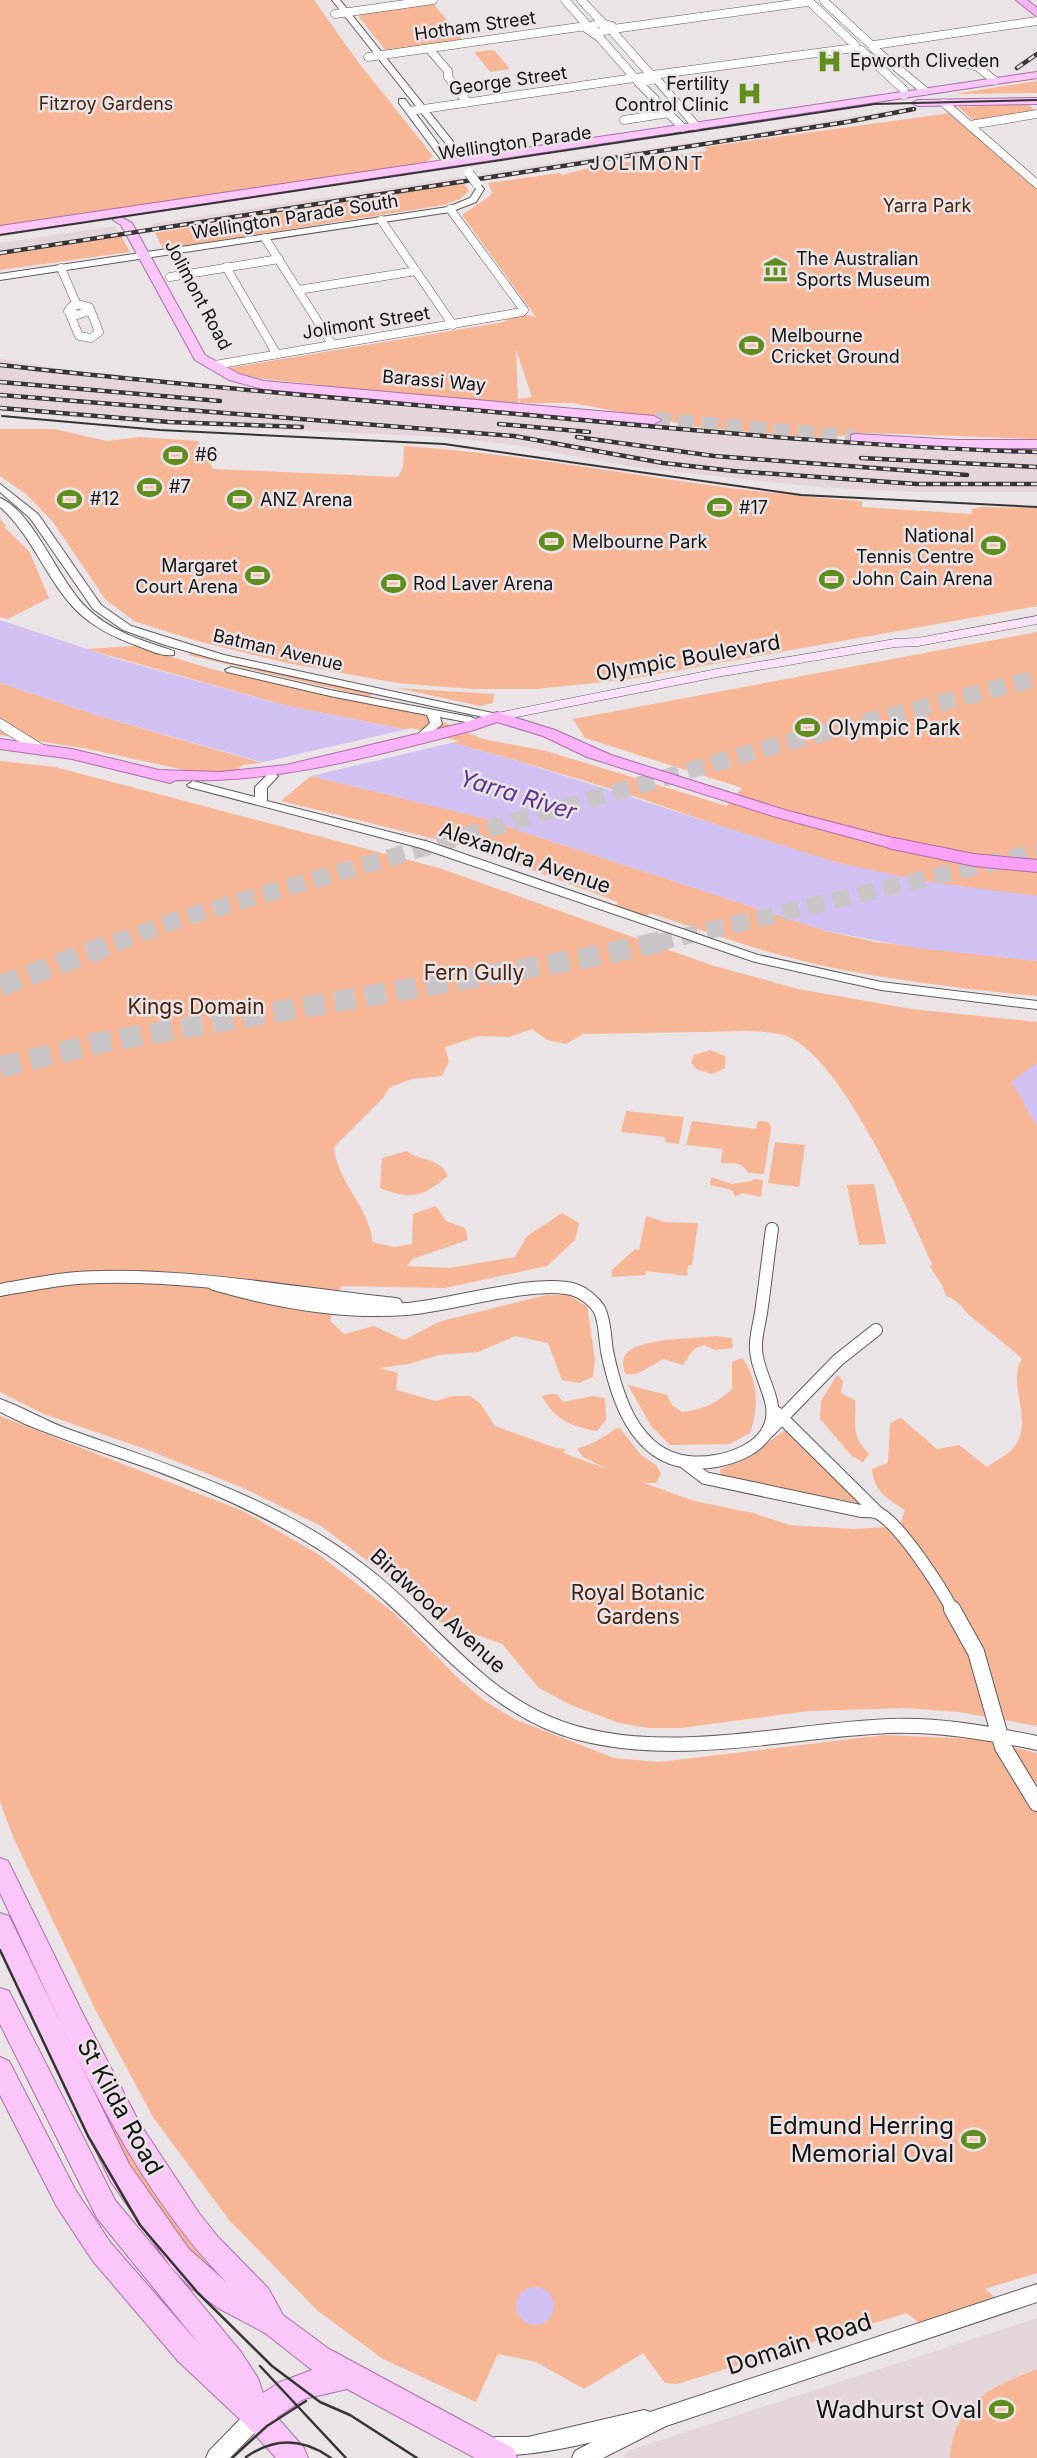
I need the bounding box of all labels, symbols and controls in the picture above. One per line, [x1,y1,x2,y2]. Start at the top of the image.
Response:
street label: Hotham Street [413,7,537,44]
hospital icon: Epworth Cliveden [816,47,844,75]
place label: Epworth Cliveden [850,50,1000,71]
street label: George Street [448,62,568,99]
place label: Fertility Control Clinic [615,73,729,115]
hospital icon: Fertility Control Clinic [735,80,763,108]
park label: Fitzroy Gardens [39,93,173,114]
street label: Wellington Parade [437,121,593,164]
district label: JOLIMONT [589,152,705,175]
street label: Wellington Parade South [190,190,400,243]
park label: Yarra Park [883,195,971,216]
street label: Jolimont Road [161,236,236,353]
place label: The Australian Sports Museum [796,248,930,290]
museum icon: The Australian Sports Museum [762,255,790,283]
street label: Jolimont Street [301,302,431,343]
place label: Melbourne Cricket Ground [771,325,900,367]
sports icon: Melbourne Cricket Ground [737,332,765,360]
street label: Barassi Way [381,366,487,395]
sports icon: #6 [161,441,189,469]
place label: #6 [195,444,218,465]
sports icon: #7 [135,473,163,501]
place label: #7 [169,476,191,497]
sports icon: #12 [56,485,84,513]
sports icon: ANZ Arena [226,486,254,514]
place label: #12 [90,488,120,509]
place label: ANZ Arena [260,489,353,510]
sports icon: #17 [705,494,733,522]
place label: #17 [739,497,768,518]
place label: National Tennis Centre [856,525,974,567]
sports icon: Melbourne Park [538,528,566,556]
place label: Melbourne Park [572,531,707,552]
sports icon: National Tennis Centre [980,532,1008,560]
place label: Margaret Court Arena [135,555,238,597]
sports icon: Margaret Court Arena [244,562,272,590]
sports icon: John Cain Arena [818,565,846,593]
place label: John Cain Arena [852,568,993,589]
sports icon: Rod Laver Arena [379,570,407,598]
place label: Rod Laver Arena [413,573,553,594]
street label: Batman Avenue [211,624,345,675]
street label: Olympic Boulevard [594,629,782,686]
sports icon: Olympic Park [794,714,822,742]
place label: Olympic Park [828,715,961,740]
water label: Yarra River [456,764,581,826]
street label: Alexandra Avenue [436,817,614,899]
park label: Fern Gully [424,960,524,985]
park label: Kings Domain [127,994,265,1019]
street label: Birdwood Avenue [365,1543,511,1678]
park label: Royal Botanic Gardens [571,1580,705,1629]
street label: St Kilda Road [71,2034,170,2180]
place label: Edmund Herring Memorial Oval [769,2111,954,2168]
sports icon: Edmund Herring Memorial Oval [960,2126,988,2154]
street label: Domain Road [723,2306,875,2381]
place label: Wadhurst Oval [816,2395,982,2424]
sports icon: Wadhurst Oval [988,2396,1016,2424]

